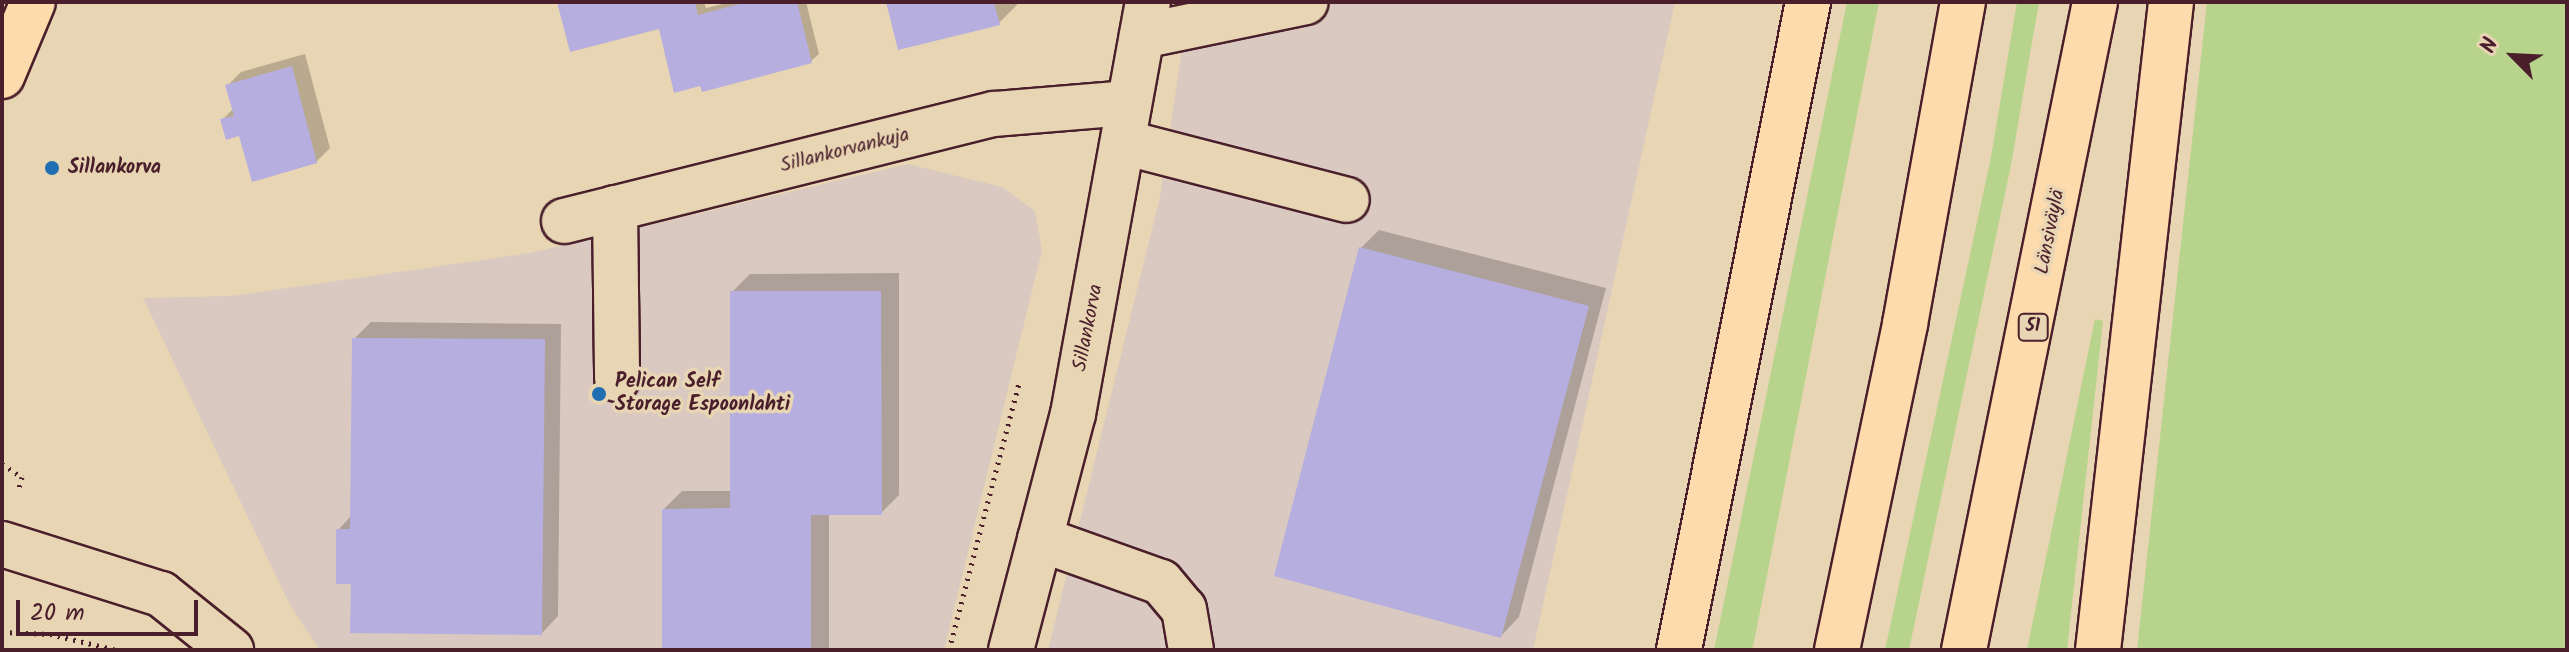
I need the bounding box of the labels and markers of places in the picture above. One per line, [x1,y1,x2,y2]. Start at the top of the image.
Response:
place label: Sillankorva [68,156,161,180]
marker: Sillankorva [43,159,61,177]
place label: Pelican Self Storage Espoonlahti [615,370,790,417]
marker: Pelican Self Storage Espoonlahti [590,385,608,403]

